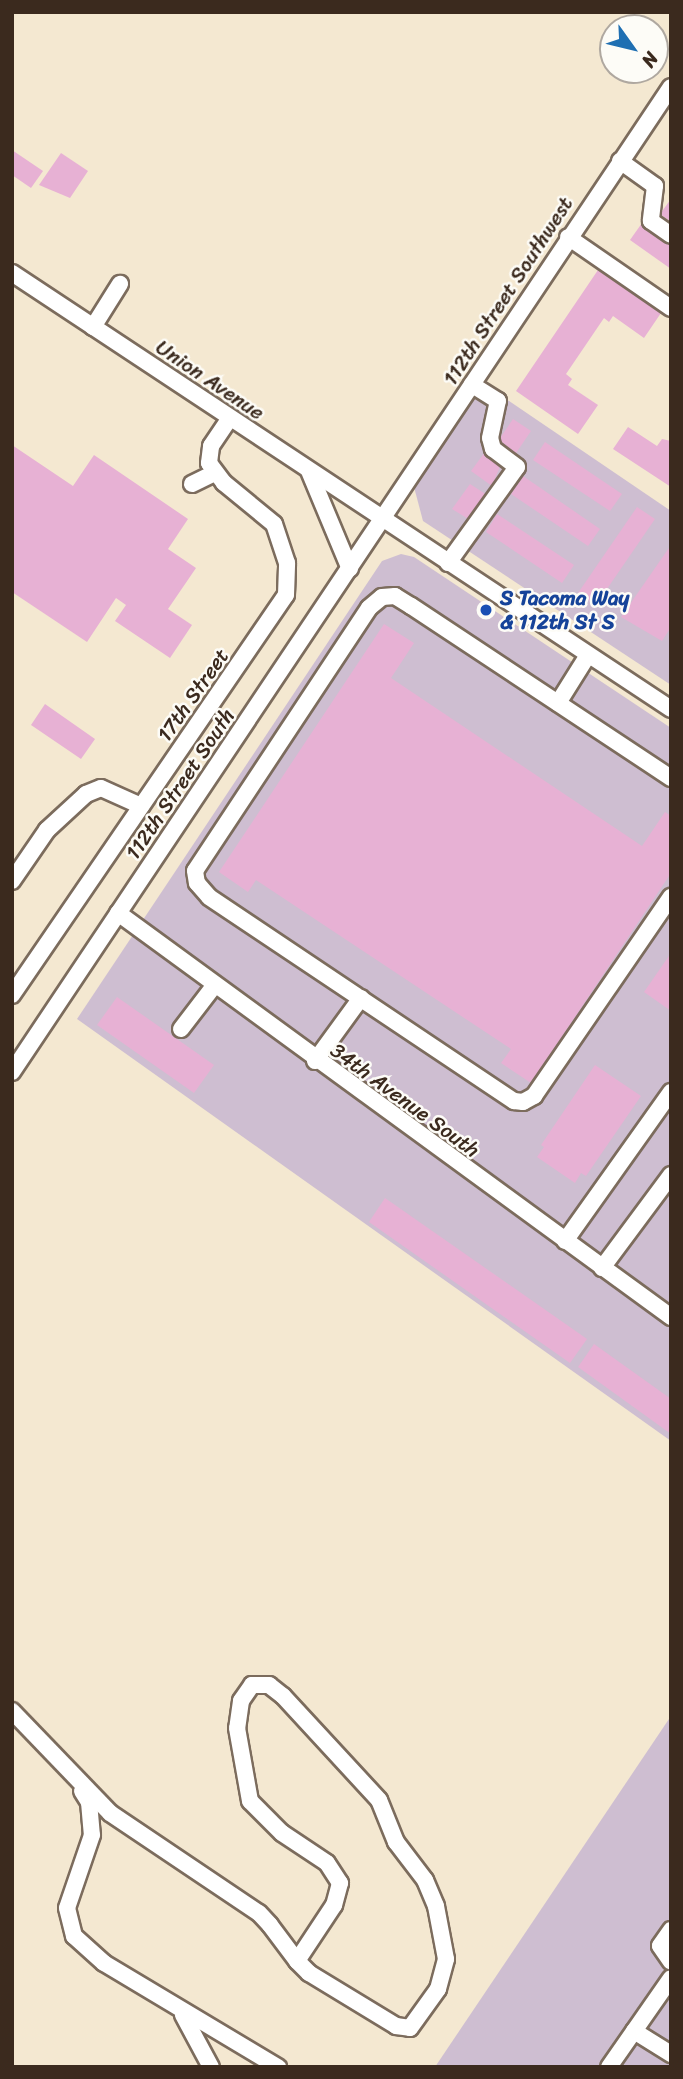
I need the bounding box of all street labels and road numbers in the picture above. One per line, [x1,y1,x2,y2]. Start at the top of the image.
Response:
street label: 112th Street Southwest [437,191,579,391]
street label: Union Avenue [151,334,269,426]
street label: 17th Street [152,644,234,746]
street label: 112th Street South [120,703,240,865]
street label: 34th Avenue South [326,1037,484,1163]

